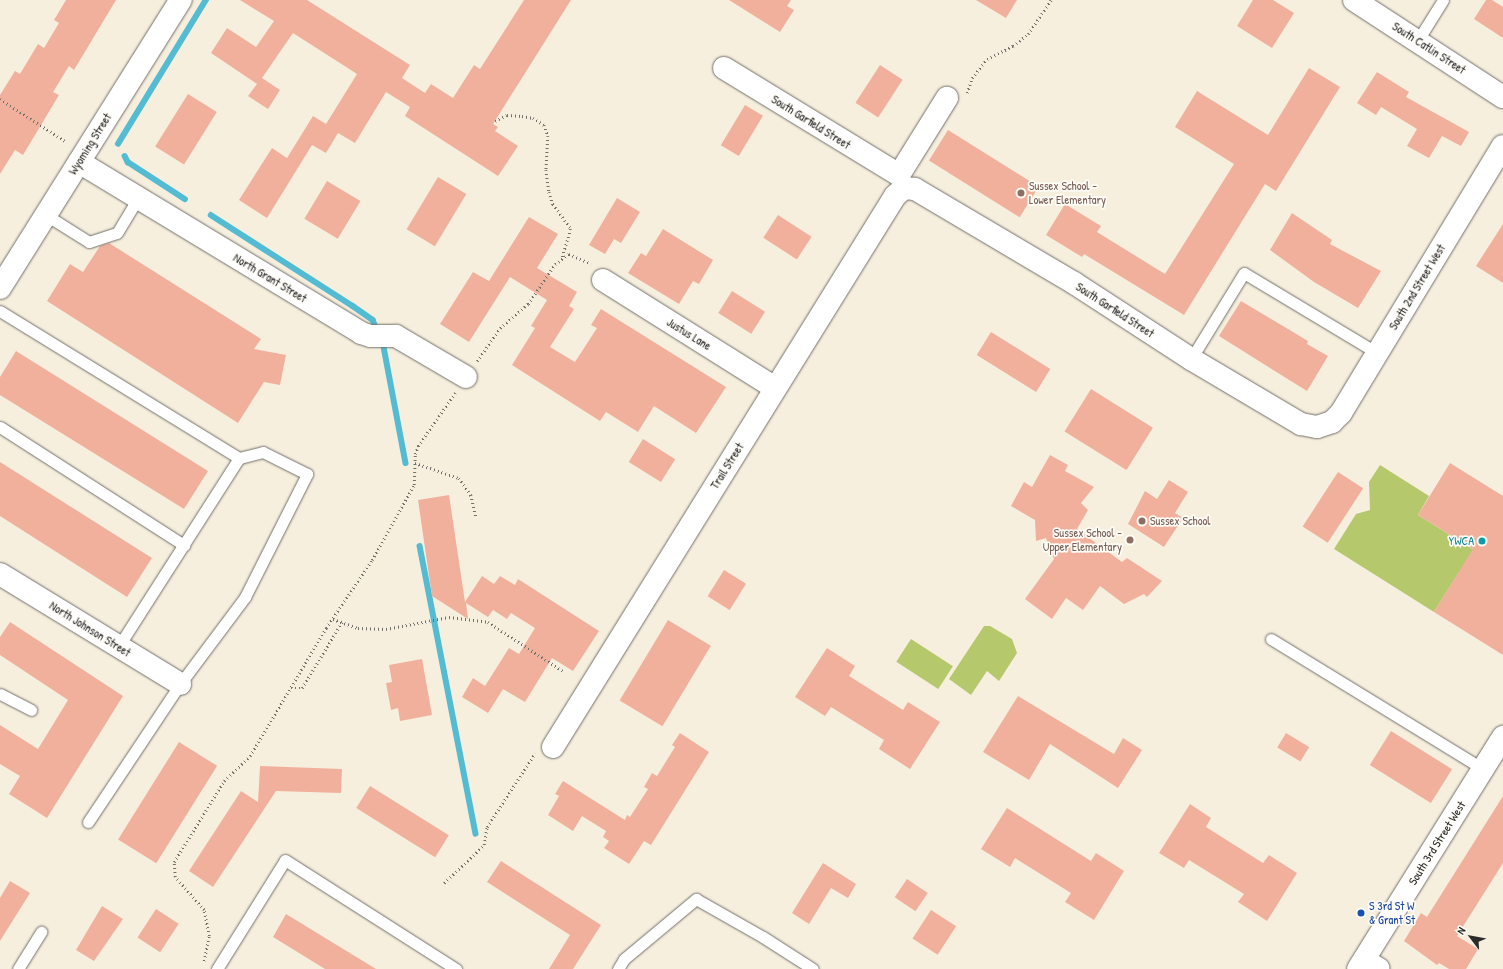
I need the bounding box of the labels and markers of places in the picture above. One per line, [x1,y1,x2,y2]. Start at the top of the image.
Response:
place label: Sussex School - Lower Elementary [1029,179,1106,207]
marker: Sussex School - Lower Elementary [1016,188,1026,198]
place label: Sussex School [1150,514,1211,528]
marker: Sussex School [1137,516,1147,526]
place label: Sussex School - Upper Elementary [1043,526,1122,554]
place label: YWCA [1449,534,1474,548]
marker: Sussex School - Upper Elementary [1125,535,1135,545]
marker: YWCA [1477,536,1487,546]
place label: S 3rd St W & Grant St [1369,899,1415,927]
marker: S 3rd St W & Grant St [1356,908,1366,918]

